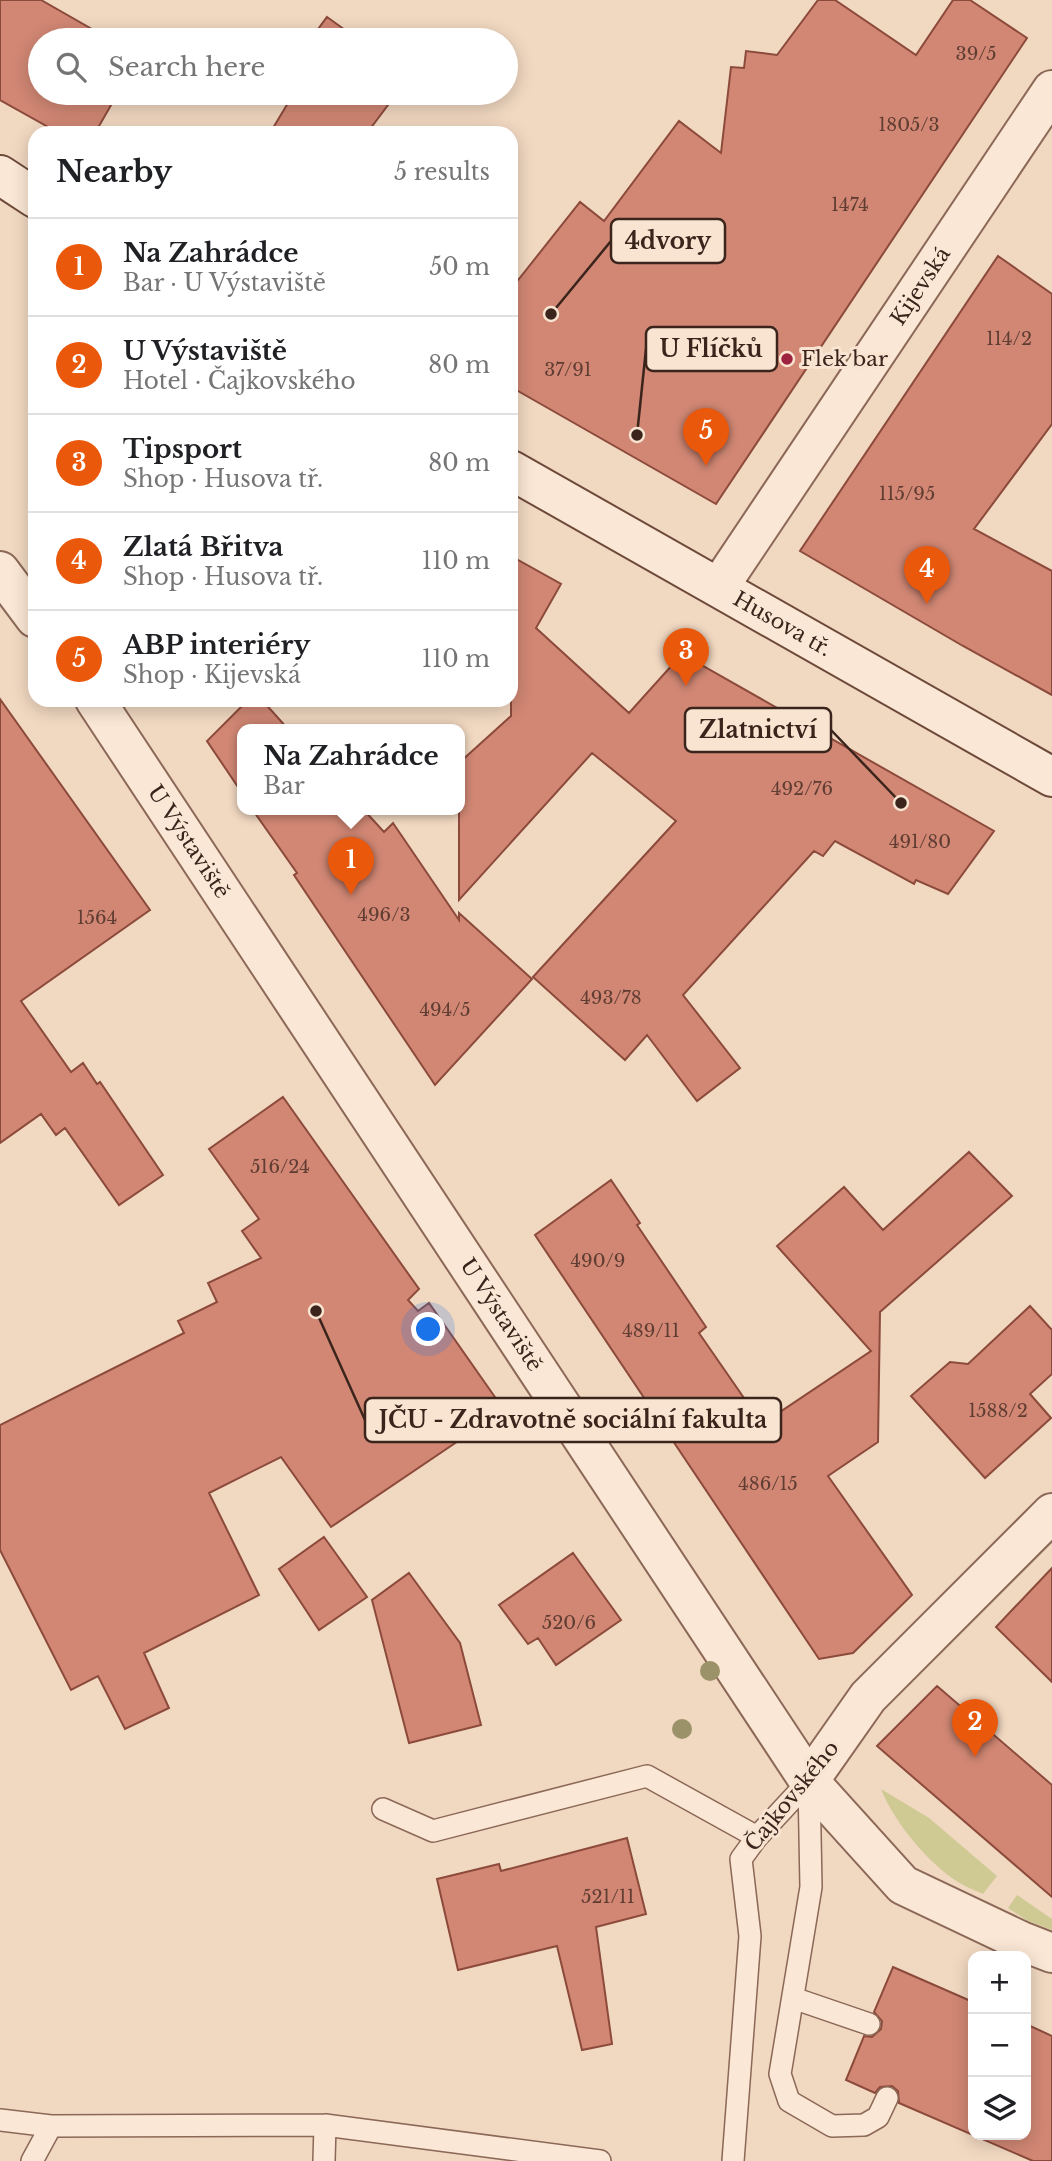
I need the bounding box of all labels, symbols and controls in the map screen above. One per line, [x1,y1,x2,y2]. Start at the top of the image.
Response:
search box [28,28,518,105]
house number: 39/5 [956,43,996,65]
icon: search [52,48,90,86]
text: Search here [108,51,265,83]
house number: 1805/3 [878,114,940,136]
text: Nearby [56,153,172,190]
text: 5 results [394,158,490,186]
house number: 1474 [831,194,869,216]
callout: 4dvory [611,219,725,263]
text: 4dvory [625,227,712,255]
text: Na Zahrádce [123,237,298,269]
street label: Kijevská [885,242,956,330]
text: 1 [74,253,84,281]
text: 50 m [429,253,490,281]
text: Bar · U Výstaviště [123,269,326,297]
callout: U Flíčků [646,327,777,371]
house number: 114/2 [986,328,1032,350]
text: U Výstaviště [123,335,287,367]
text: U Flíčků [659,335,763,363]
place label: Flek bar [801,346,888,372]
text: 2 [72,351,86,379]
text: 80 m [428,351,490,379]
marker: Flek bar [779,351,795,367]
house number: 37/91 [544,359,592,381]
text: Hotel · Čajkovského [123,367,355,395]
pin: 5 [683,408,729,466]
text: Tipsport [123,433,242,465]
text: 3 [72,449,86,477]
text: 80 m [428,449,490,477]
text: Shop · Husova tř. [123,465,323,493]
house number: 115/95 [879,483,935,505]
text: Zlatá Břitva [123,531,283,563]
pin: 4 [904,546,950,604]
text: 4 [71,547,87,575]
text: 110 m [422,547,490,575]
text: Shop · Husova tř. [123,563,323,591]
street label: Husova tř. [729,586,836,662]
pin: 3 [663,628,709,686]
text: ABP interiéry [123,629,310,661]
text: 5 [72,645,86,673]
text: 110 m [422,645,490,673]
text: Shop · Kijevská [123,661,301,689]
callout: Zlatnictví [685,708,831,752]
text: Zlatnictví [699,716,818,744]
popup [237,724,465,815]
text: Na Zahrádce [263,740,439,772]
text: Bar [263,772,305,800]
house number: 492/76 [771,778,833,800]
street label: U Výstaviště [142,780,235,903]
house number: 491/80 [889,831,951,853]
pin: 1 [328,837,374,895]
house number: 496/3 [357,904,411,926]
house number: 1564 [77,907,117,929]
house number: 493/78 [580,987,642,1009]
house number: 494/5 [420,999,470,1021]
house number: 516/24 [250,1156,310,1178]
house number: 490/9 [571,1250,625,1272]
street label: U Výstaviště [454,1253,548,1376]
your location [411,1312,445,1346]
house number: 489/11 [622,1320,680,1342]
callout: JČU - Zdravotně sociální fakulta [365,1398,781,1442]
house number: 1588/2 [968,1400,1028,1422]
text: JČU - Zdravotně sociální fakulta [375,1404,767,1434]
house number: 486/15 [738,1473,798,1495]
house number: 520/6 [542,1612,596,1634]
pin: 2 [952,1699,998,1757]
street label: Čajkovského [739,1735,845,1857]
house number: 521/11 [581,1886,635,1908]
map controls [968,1951,1031,2140]
button: + [968,1951,1031,2014]
button: − [968,2014,1031,2077]
button: layers [968,2077,1031,2140]

